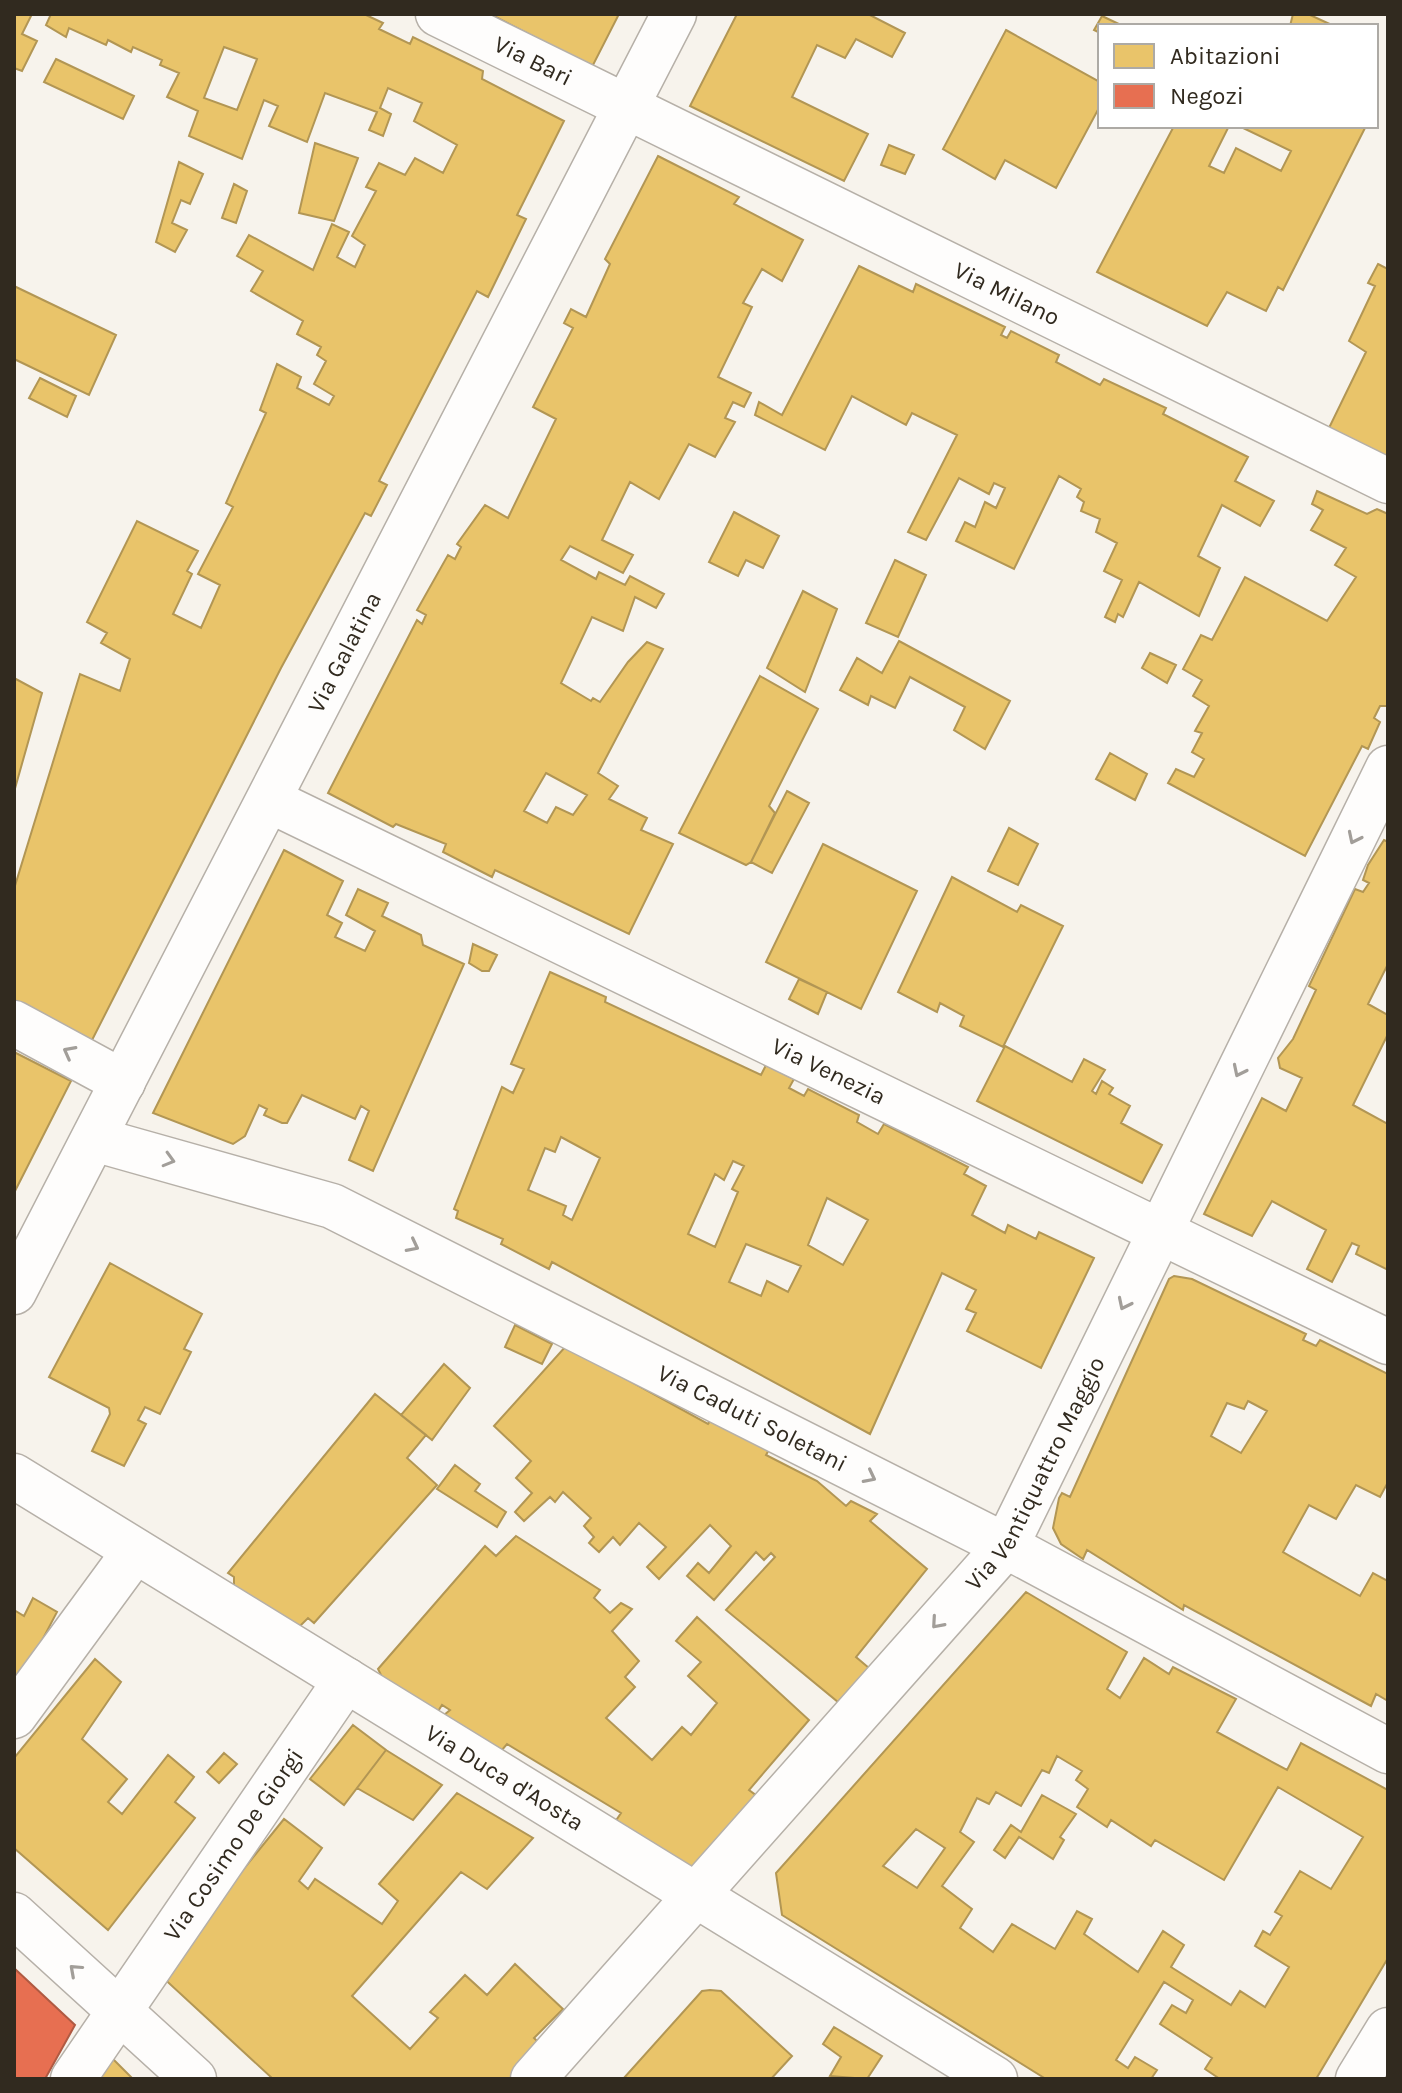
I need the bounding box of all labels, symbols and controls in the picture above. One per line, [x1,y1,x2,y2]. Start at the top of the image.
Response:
legend [1098,24,1378,128]
street label: Via Bari [489,30,577,92]
text: Abitazioni [1170,42,1281,70]
text: Negozi [1170,82,1244,110]
street label: Via Milano [949,256,1065,332]
street label: Via Galatina [302,587,387,717]
one-way arrow [1348,829,1363,844]
street label: Via Venezia [767,1032,890,1111]
one-way arrow [62,1047,77,1062]
one-way arrow [1233,1062,1249,1077]
one-way arrow [161,1151,175,1167]
one-way arrow [404,1237,419,1252]
one-way arrow [1118,1296,1134,1311]
street label: Via Ventiquattro Maggio [959,1352,1111,1596]
street label: Via Caduti Soletani [653,1359,852,1478]
one-way arrow [861,1467,876,1483]
one-way arrow [933,1613,947,1628]
street label: Via Duca d'Aosta [420,1718,589,1837]
street label: Via Cosimo De Giorgi [158,1743,309,1946]
one-way arrow [69,1965,84,1980]

